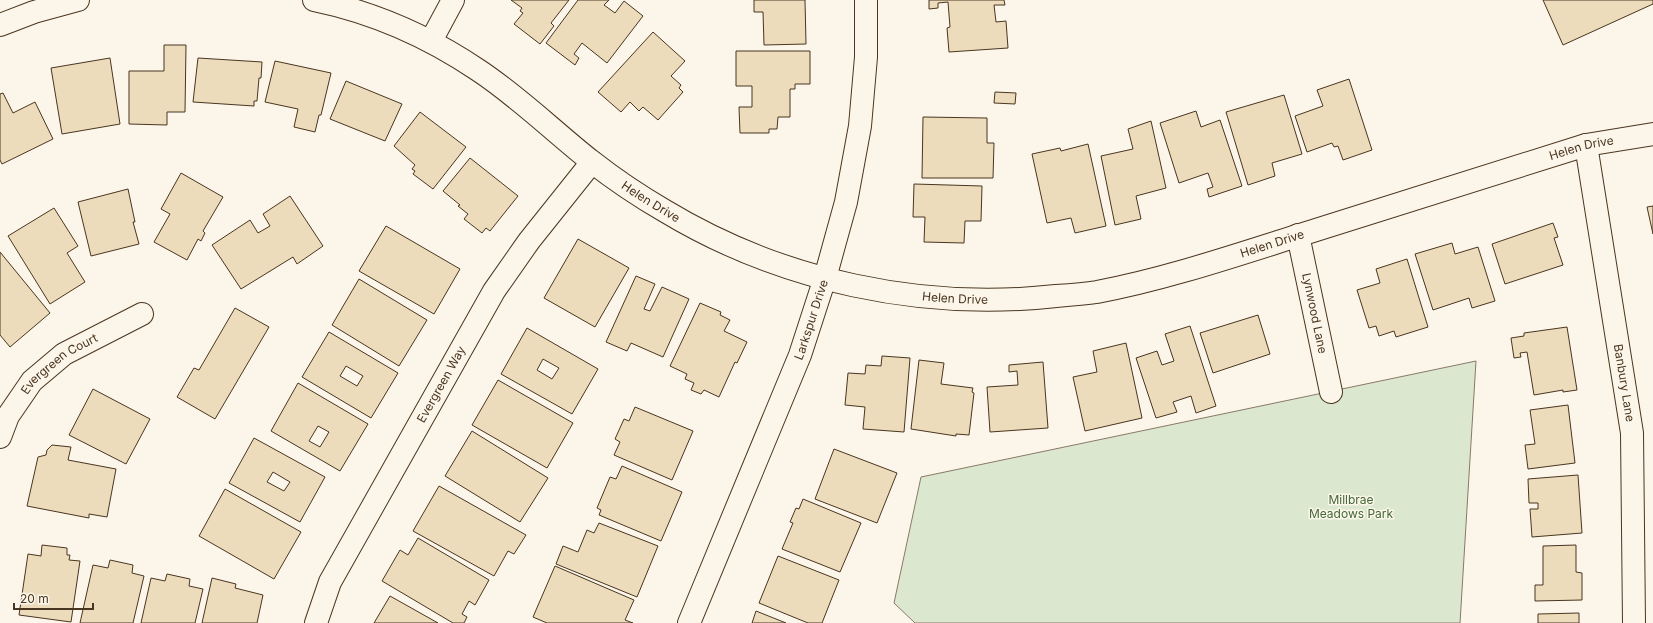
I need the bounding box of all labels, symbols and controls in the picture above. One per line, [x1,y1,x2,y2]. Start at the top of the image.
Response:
street label: Helen Drive [1547,133,1615,163]
street label: Helen Drive [619,178,683,225]
street label: Helen Drive [1238,226,1306,261]
street label: Lynwood Lane [1299,271,1331,355]
street label: Larkspur Drive [791,278,831,362]
street label: Helen Drive [921,288,988,307]
street label: Evergreen Court [17,330,100,397]
street label: Evergreen Way [413,343,469,425]
street label: Banbury Lane [1611,343,1638,423]
park label: Millbrae Meadows Park [1309,492,1394,521]
scale bar [14,585,93,611]
text: 20 m [20,591,49,606]

